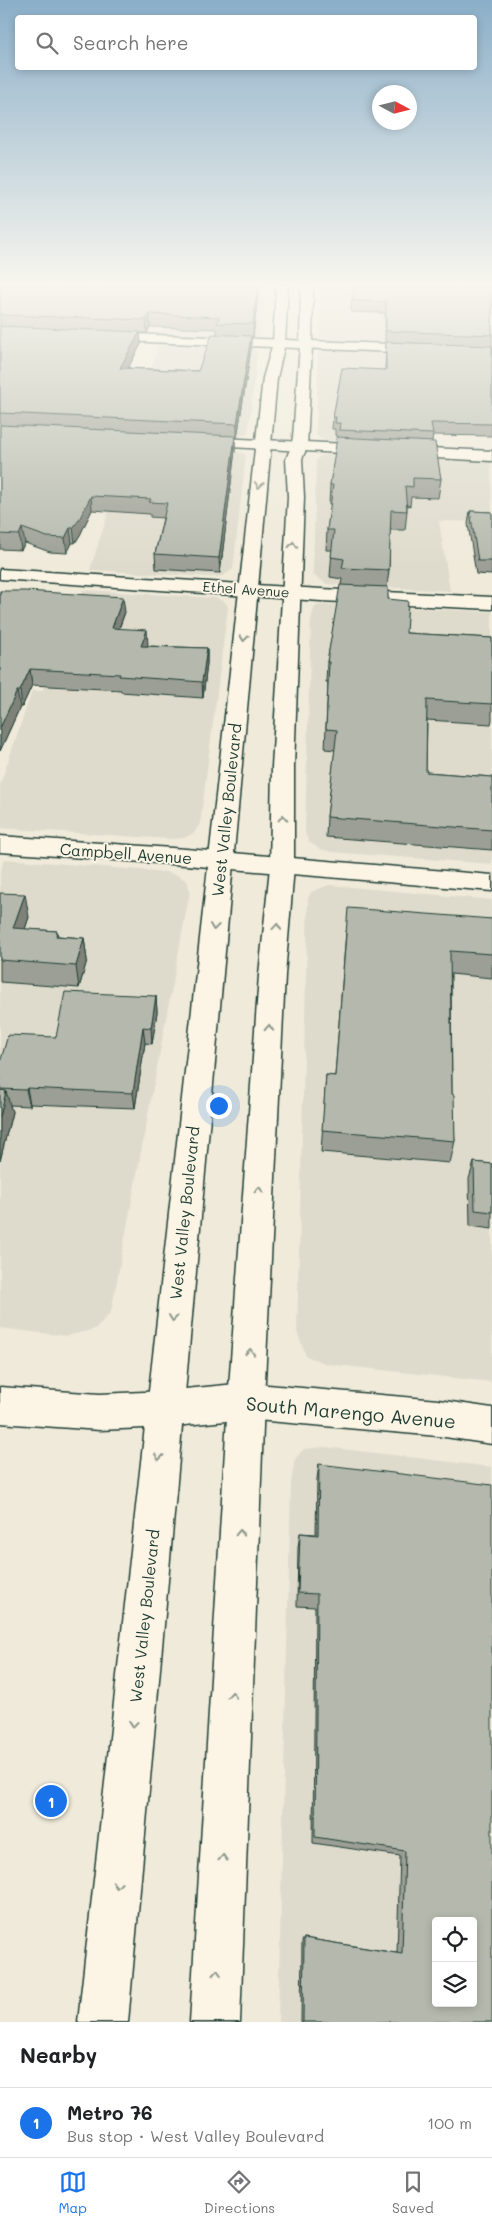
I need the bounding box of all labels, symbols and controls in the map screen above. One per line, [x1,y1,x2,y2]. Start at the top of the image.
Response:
search box [15,15,477,70]
icon: search [33,29,61,57]
text: Search here [73,30,189,55]
north arrow [372,85,417,130]
one-way arrow [254,481,265,489]
one-way arrow [288,541,299,549]
street label: Ethel Avenue [202,576,290,602]
one-way arrow [239,635,250,643]
street label: West Valley Boulevard [206,722,246,898]
one-way arrow [278,814,288,822]
street label: Campbell Avenue [59,838,193,868]
one-way arrow [271,922,282,930]
one-way arrow [208,924,219,932]
one-way arrow [263,1023,274,1031]
your location [206,1093,232,1119]
street label: West Valley Boulevard [164,1125,204,1301]
one-way arrow [254,1186,265,1194]
one-way arrow [168,1315,179,1323]
one-way arrow [244,1348,255,1356]
street label: South Marengo Avenue [245,1390,457,1434]
one-way arrow [154,1454,165,1462]
street label: West Valley Boulevard [124,1528,164,1704]
one-way arrow [234,1529,245,1537]
one-way arrow [226,1691,237,1699]
one-way arrow [128,1720,139,1728]
pin: 1 [35,1782,67,1820]
one-way arrow [218,1853,229,1861]
one-way arrow [112,1882,123,1890]
map controls [432,1917,477,2007]
button: locate [432,1917,477,1962]
button: layers [432,1962,477,2007]
one-way arrow [212,1969,223,1977]
text: Nearby [20,2041,97,2068]
text: Metro 76 [67,2100,152,2125]
text: 1 [32,2112,40,2133]
text: 100 m [427,2112,472,2133]
text: Bus stop · West Valley Boulevard [67,2125,324,2146]
tab: Map [58,2168,87,2217]
tab: Directions [204,2168,275,2217]
tab: Saved [392,2168,434,2217]

